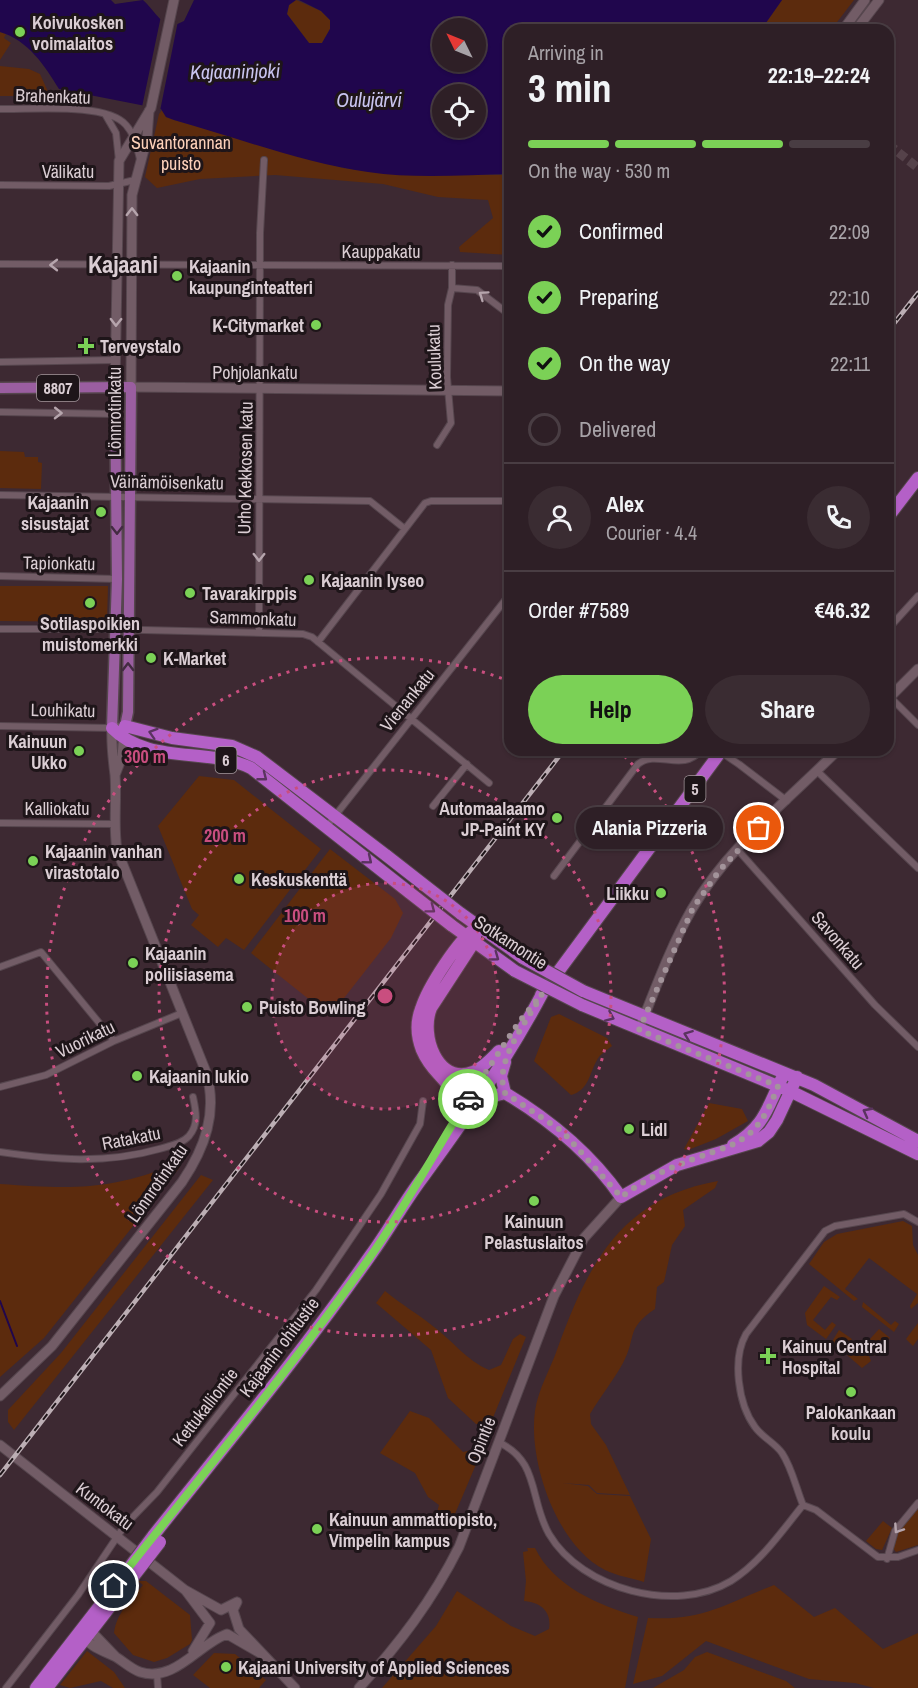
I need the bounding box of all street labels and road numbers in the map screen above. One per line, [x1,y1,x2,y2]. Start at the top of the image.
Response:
street label: Brahenkatu [15,82,91,110]
street label: Välikatu [42,159,94,184]
street label: Kauppakatu [342,239,420,264]
street label: Koulukatu [420,324,448,390]
street label: Pohjolankatu [212,360,298,385]
street label: Lönnrotinkatu [102,367,127,457]
road number: 8807 [37,375,79,401]
street label: Urho Kekkosen katu [231,401,259,535]
street label: Väinämöisenkatu [110,469,224,495]
street label: Tapionkatu [23,550,95,576]
street label: Sammonkatu [209,604,297,632]
street label: Vienankatu [374,663,440,737]
street label: Louhikatu [30,697,96,723]
road number: 6 [216,747,236,773]
road number: 5 [684,776,706,802]
street label: Kalliokatu [25,796,89,821]
street label: Savonkatu [806,905,870,975]
street label: Sotkamontie [469,909,553,975]
street label: Vuorikatu [51,1014,119,1064]
street label: Ratakatu [100,1120,162,1156]
street label: Lönnrotinkatu [121,1139,193,1227]
street label: Kajaanin ohitustie [233,1292,325,1402]
street label: Kettukalliontie [166,1362,244,1452]
street label: Opintie [460,1413,502,1467]
street label: Kuntokatu [71,1476,139,1536]

